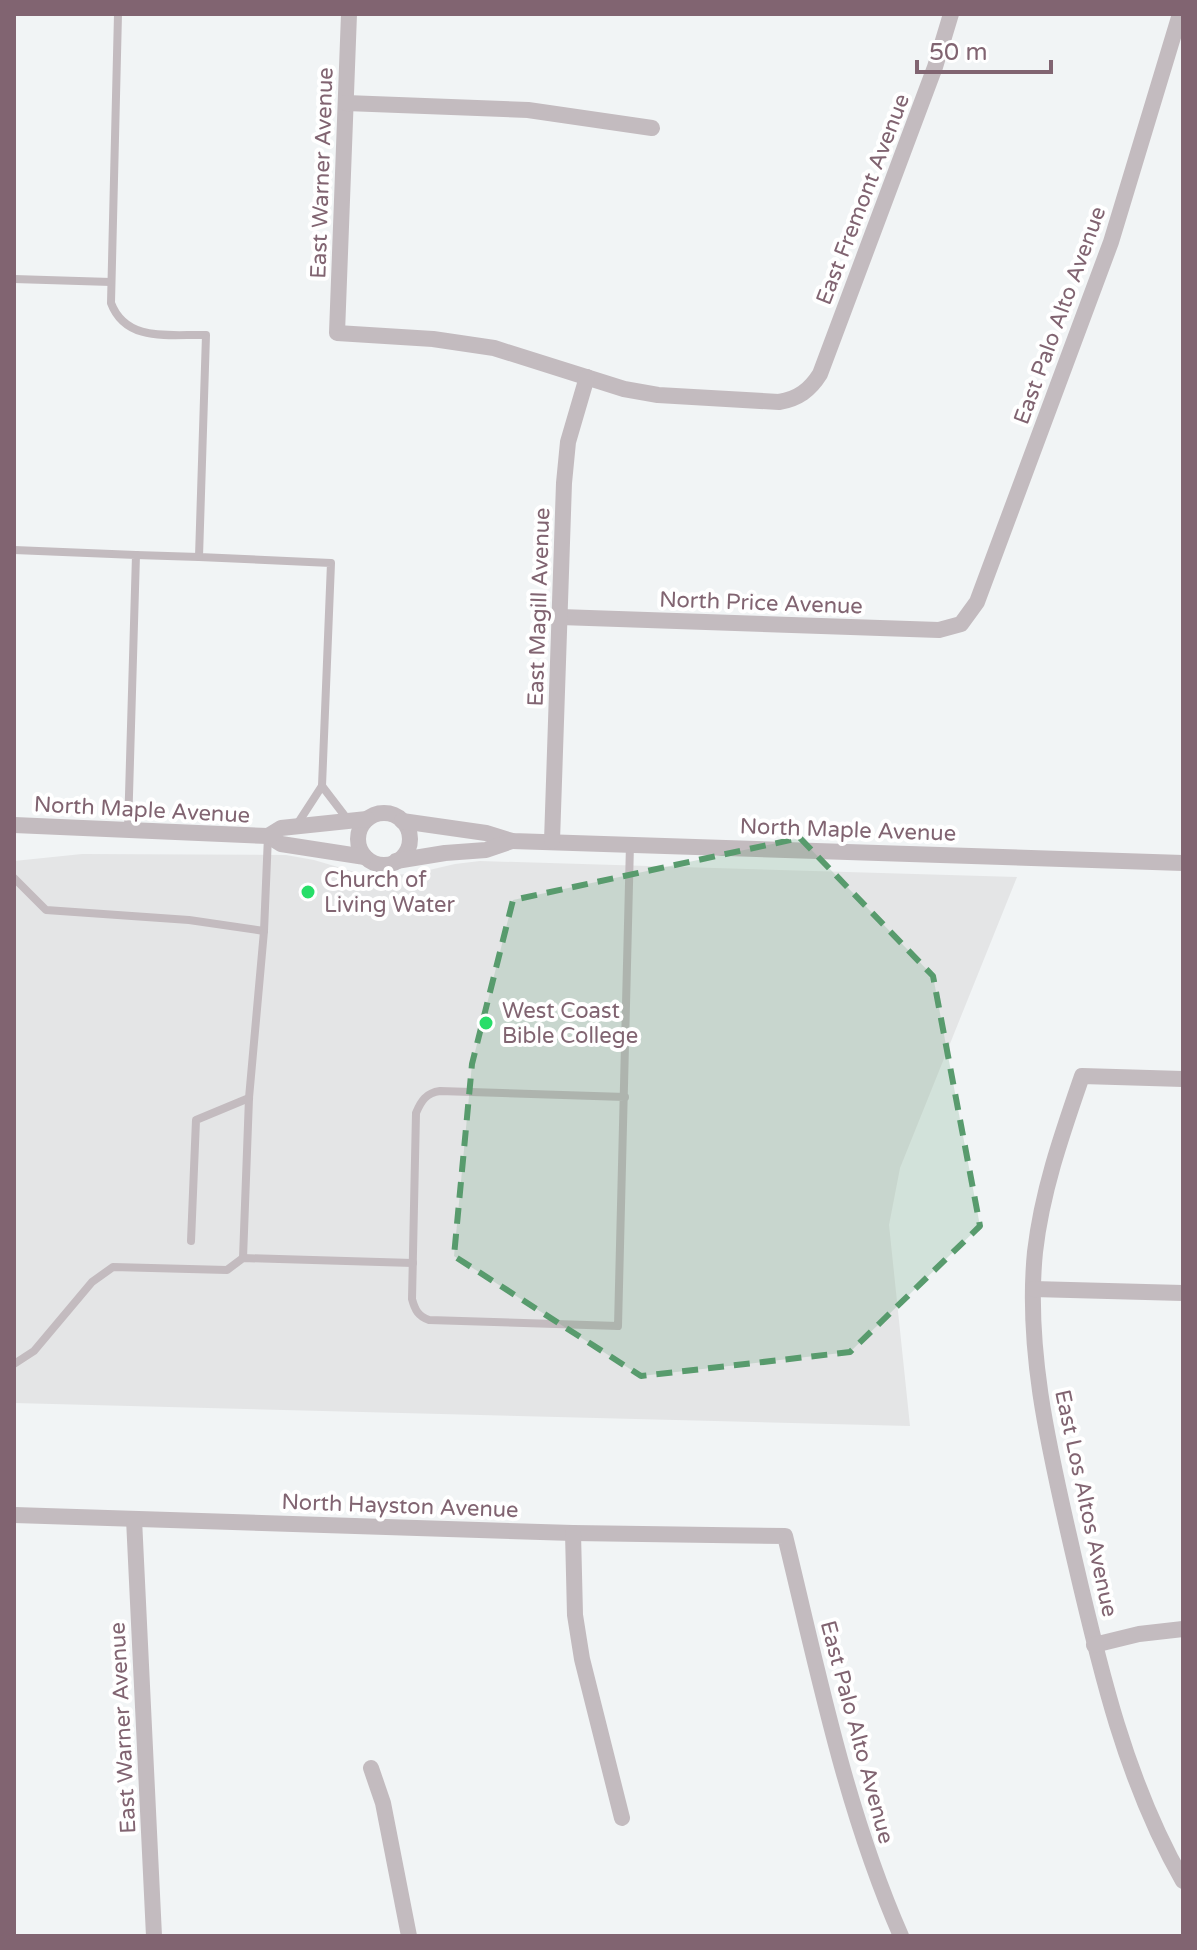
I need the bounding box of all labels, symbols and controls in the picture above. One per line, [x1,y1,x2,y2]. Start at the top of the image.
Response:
scale bar [917,24,1051,74]
text: 50 m [929,38,987,67]
street label: East Warner Avenue [305,67,339,279]
street label: East Fremont Avenue [811,90,915,308]
street label: East Palo Alto Avenue [1008,203,1111,428]
street label: East Magill Avenue [523,507,555,707]
street label: North Price Avenue [659,586,863,620]
street label: North Maple Avenue [33,791,251,829]
street label: North Maple Avenue [739,813,957,847]
place label: Church of Living Water [324,867,455,918]
marker: Church of Living Water [299,883,317,901]
place label: West Coast Bible College [502,998,638,1049]
marker: West Coast Bible College [477,1014,495,1032]
street label: East Los Altos Avenue [1049,1387,1123,1619]
street label: North Hayston Avenue [281,1489,519,1523]
street label: East Palo Alto Avenue [815,1618,899,1847]
street label: East Warner Avenue [104,1622,142,1834]

